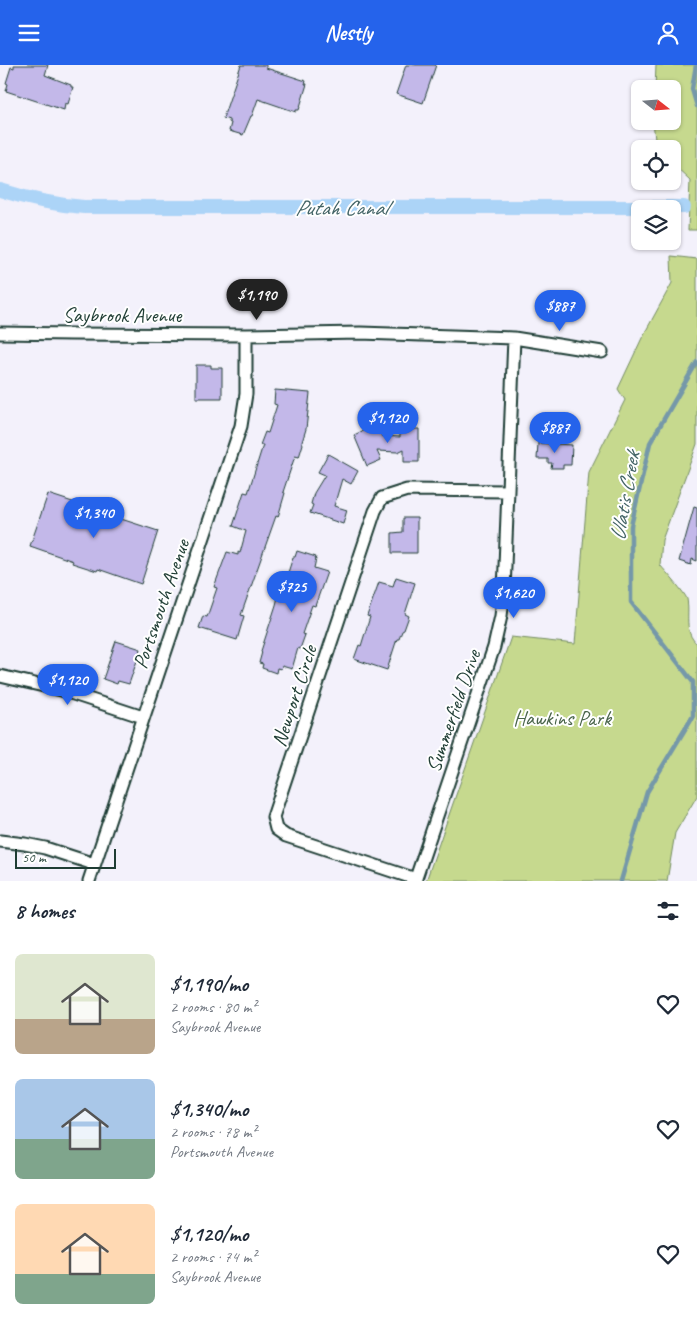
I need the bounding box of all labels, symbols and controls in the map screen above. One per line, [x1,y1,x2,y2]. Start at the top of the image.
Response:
icon: menu [15,19,43,47]
text: Nestly [325,19,372,47]
icon: person [654,19,682,47]
north arrow [631,80,681,130]
map controls [631,80,681,250]
button: locate [631,140,681,190]
water label: Putah Canal [295,194,394,222]
button: layers [631,200,681,250]
pin: $1,190 [216,279,298,321]
text: $1,190 [238,285,276,305]
pin: $887 [530,289,590,332]
text: $887 [546,296,574,316]
street label: Saybrook Avenue [63,302,182,328]
pin: $1,120 [347,401,429,444]
text: $1,120 [368,408,408,428]
pin: $887 [525,411,585,454]
text: $887 [541,418,569,438]
water label: Ulatis Creek [603,446,647,543]
pin: $1,340 [53,497,135,539]
text: $1,340 [74,503,114,523]
street label: Portsmouth Avenue [127,535,196,672]
pin: $725 [262,571,322,613]
text: $725 [278,577,306,597]
pin: $1,620 [473,577,555,619]
text: $1,620 [494,583,534,603]
street label: Newport Circle [265,640,323,750]
street label: Summerfield Drive [420,645,486,776]
pin: $1,120 [27,663,109,706]
text: $1,120 [48,670,88,690]
park label: Hawkins Park [513,705,612,731]
scale bar [15,846,116,869]
text: 50 m [22,849,46,866]
icon: filters [654,897,682,925]
text: 8 homes [15,898,74,924]
text: $1,190/mo [170,971,248,997]
icon: home [55,974,115,1034]
icon: heart [654,990,682,1018]
text: 2 rooms · 80 m² [170,997,256,1017]
text: Saybrook Avenue [170,1017,260,1037]
text: $1,340/mo [170,1096,248,1122]
icon: home [55,1099,115,1159]
icon: heart [654,1115,682,1143]
text: 2 rooms · 78 m² [170,1122,256,1142]
text: Portsmouth Avenue [170,1142,273,1162]
text: $1,120/mo [170,1221,248,1247]
icon: home [55,1224,115,1284]
icon: heart [654,1240,682,1268]
text: 2 rooms · 74 m² [170,1247,256,1267]
text: Saybrook Avenue [170,1267,260,1287]

